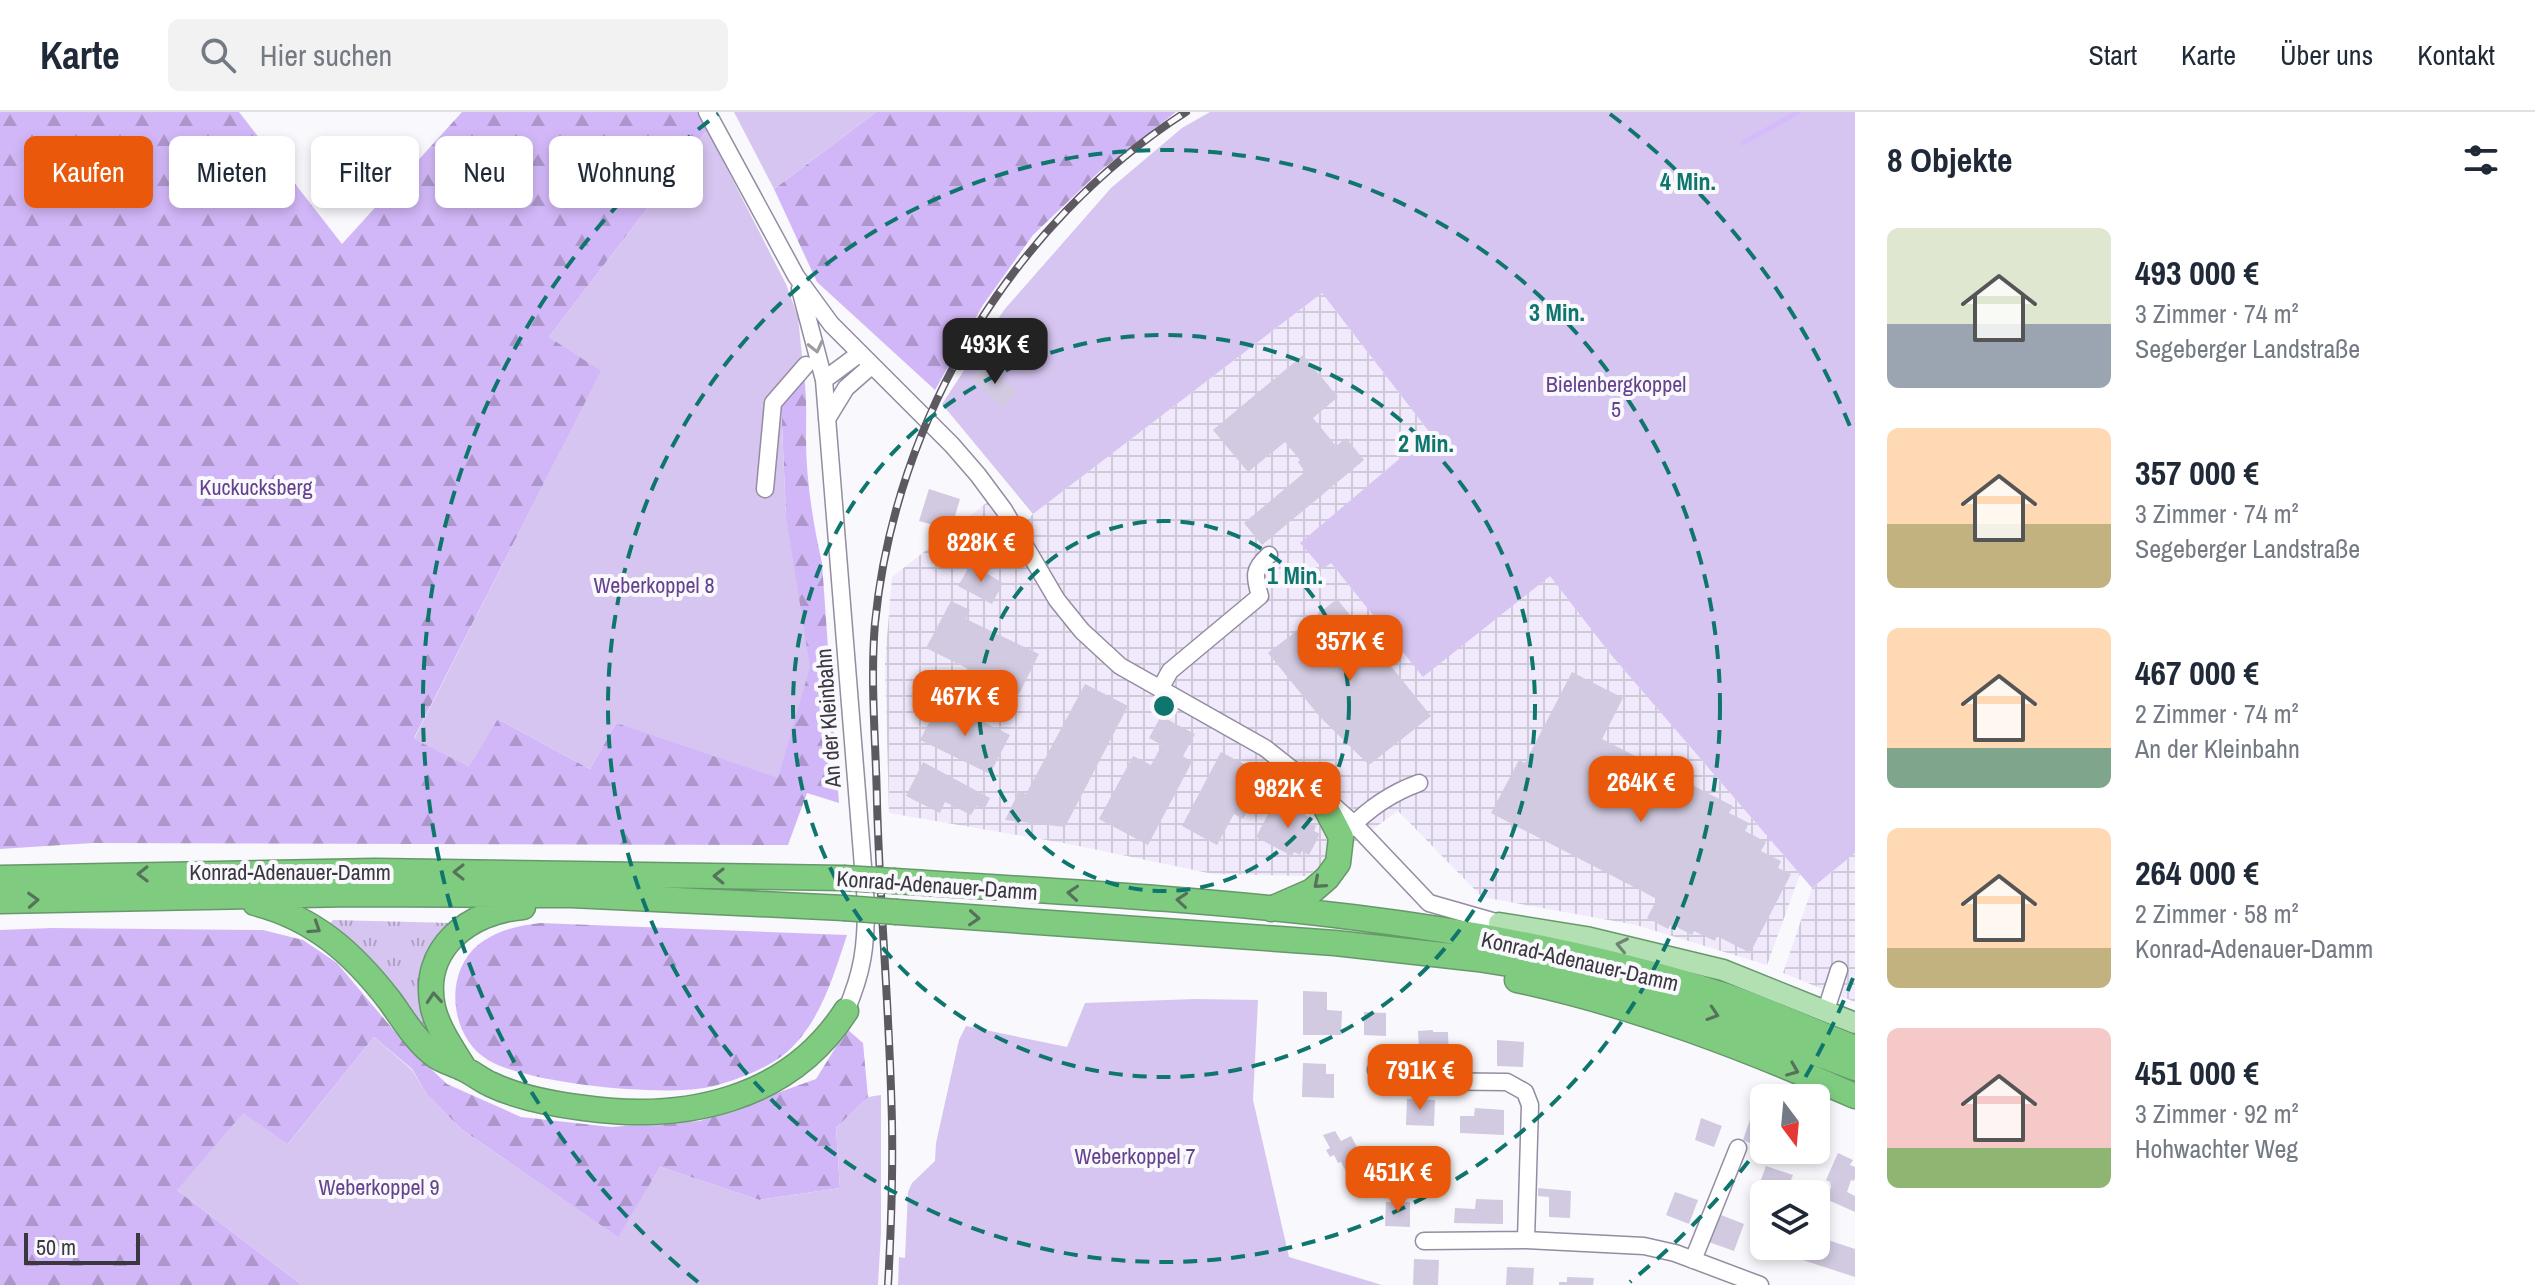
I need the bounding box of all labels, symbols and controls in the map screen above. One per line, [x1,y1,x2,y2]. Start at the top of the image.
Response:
search box [168,19,728,91]
text: Karte [40,30,120,81]
icon: search [196,33,240,77]
text: Hier suchen [260,35,392,75]
text: Start [2089,36,2137,74]
text: Karte [2181,36,2236,74]
text: Über uns [2280,36,2373,74]
text: Kontakt [2417,36,2495,74]
chip: Kaufen [24,136,153,208]
chip: Mieten [169,136,295,208]
chip: Filter [311,136,419,208]
chip: Neu [435,136,533,208]
chip: Wohnung [549,136,703,208]
text: 8 Objekte [1887,137,2013,183]
icon: filters [2459,138,2503,182]
text: 4 Min. [1660,165,1716,197]
text: 493 000 € [2135,250,2259,296]
icon: home [1951,260,2047,356]
text: 3 Min. [1529,296,1585,328]
text: 3 Zimmer · 74 m² [2135,296,2299,331]
pin: 493K € [930,318,1060,386]
text: 493K € [961,326,1029,361]
text: Segeberger Landstraße [2135,331,2360,366]
one-way arrow [807,339,824,353]
park label: Bielenbergkoppel 5 [1546,369,1686,424]
text: 2 Min. [1398,427,1454,459]
text: 357 000 € [2135,450,2259,496]
icon: home [1951,460,2047,556]
park label: Kuckucksberg [199,472,313,502]
text: 3 Zimmer · 74 m² [2135,496,2299,531]
pin: 828K € [916,516,1046,584]
text: 828K € [947,524,1015,559]
text: Segeberger Landstraße [2135,531,2360,566]
text: 1 Min. [1267,559,1323,591]
park label: Weberkoppel 8 [593,570,715,600]
pin: 357K € [1285,615,1415,683]
text: 357K € [1316,623,1384,658]
street label: An der Kleinbahn [808,647,848,790]
text: 467 000 € [2135,650,2259,696]
icon: home [1951,660,2047,756]
pin: 467K € [900,670,1030,738]
text: 467K € [931,678,999,713]
centre of rings [1150,692,1178,720]
text: 2 Zimmer · 74 m² [2135,696,2299,731]
text: An der Kleinbahn [2135,731,2300,766]
pin: 264K € [1576,756,1706,824]
pin: 982K € [1223,762,1353,830]
text: 264K € [1607,764,1675,799]
text: 982K € [1254,770,1322,805]
text: 264 000 € [2135,850,2259,896]
street label: Konrad-Adenauer-Damm [189,857,391,887]
icon: home [1951,860,2047,956]
one-way arrow [452,863,465,881]
street label: Konrad-Adenauer-Damm [835,863,1039,907]
one-way arrow [136,865,149,883]
one-way arrow [712,868,725,885]
one-way arrow [1314,873,1329,888]
one-way arrow [1066,885,1079,902]
one-way arrow [27,891,40,908]
one-way arrow [1175,892,1188,909]
text: 2 Zimmer · 58 m² [2135,896,2299,931]
one-way arrow [968,909,981,926]
one-way arrow [307,919,321,934]
street label: Konrad-Adenauer-Damm [1478,924,1682,998]
text: Konrad-Adenauer-Damm [2135,931,2373,966]
one-way arrow [1616,937,1630,954]
one-way arrow [426,991,443,1004]
one-way arrow [1706,1005,1720,1021]
pin: 791K € [1355,1044,1485,1112]
text: 451 000 € [2135,1050,2259,1096]
text: 791K € [1386,1052,1454,1087]
one-way arrow [1785,1060,1799,1077]
icon: home [1951,1060,2047,1156]
north arrow [1750,1084,1830,1164]
map controls [1750,1084,1830,1260]
text: 3 Zimmer · 92 m² [2135,1096,2299,1131]
text: Hohwachter Weg [2135,1131,2298,1166]
park label: Weberkoppel 7 [1074,1141,1196,1171]
pin: 451K € [1333,1146,1463,1214]
text: 451K € [1364,1154,1432,1189]
park label: Weberkoppel 9 [318,1172,440,1202]
button: layers [1750,1180,1830,1260]
scale bar [24,1229,140,1265]
text: 50 m [36,1232,76,1262]

